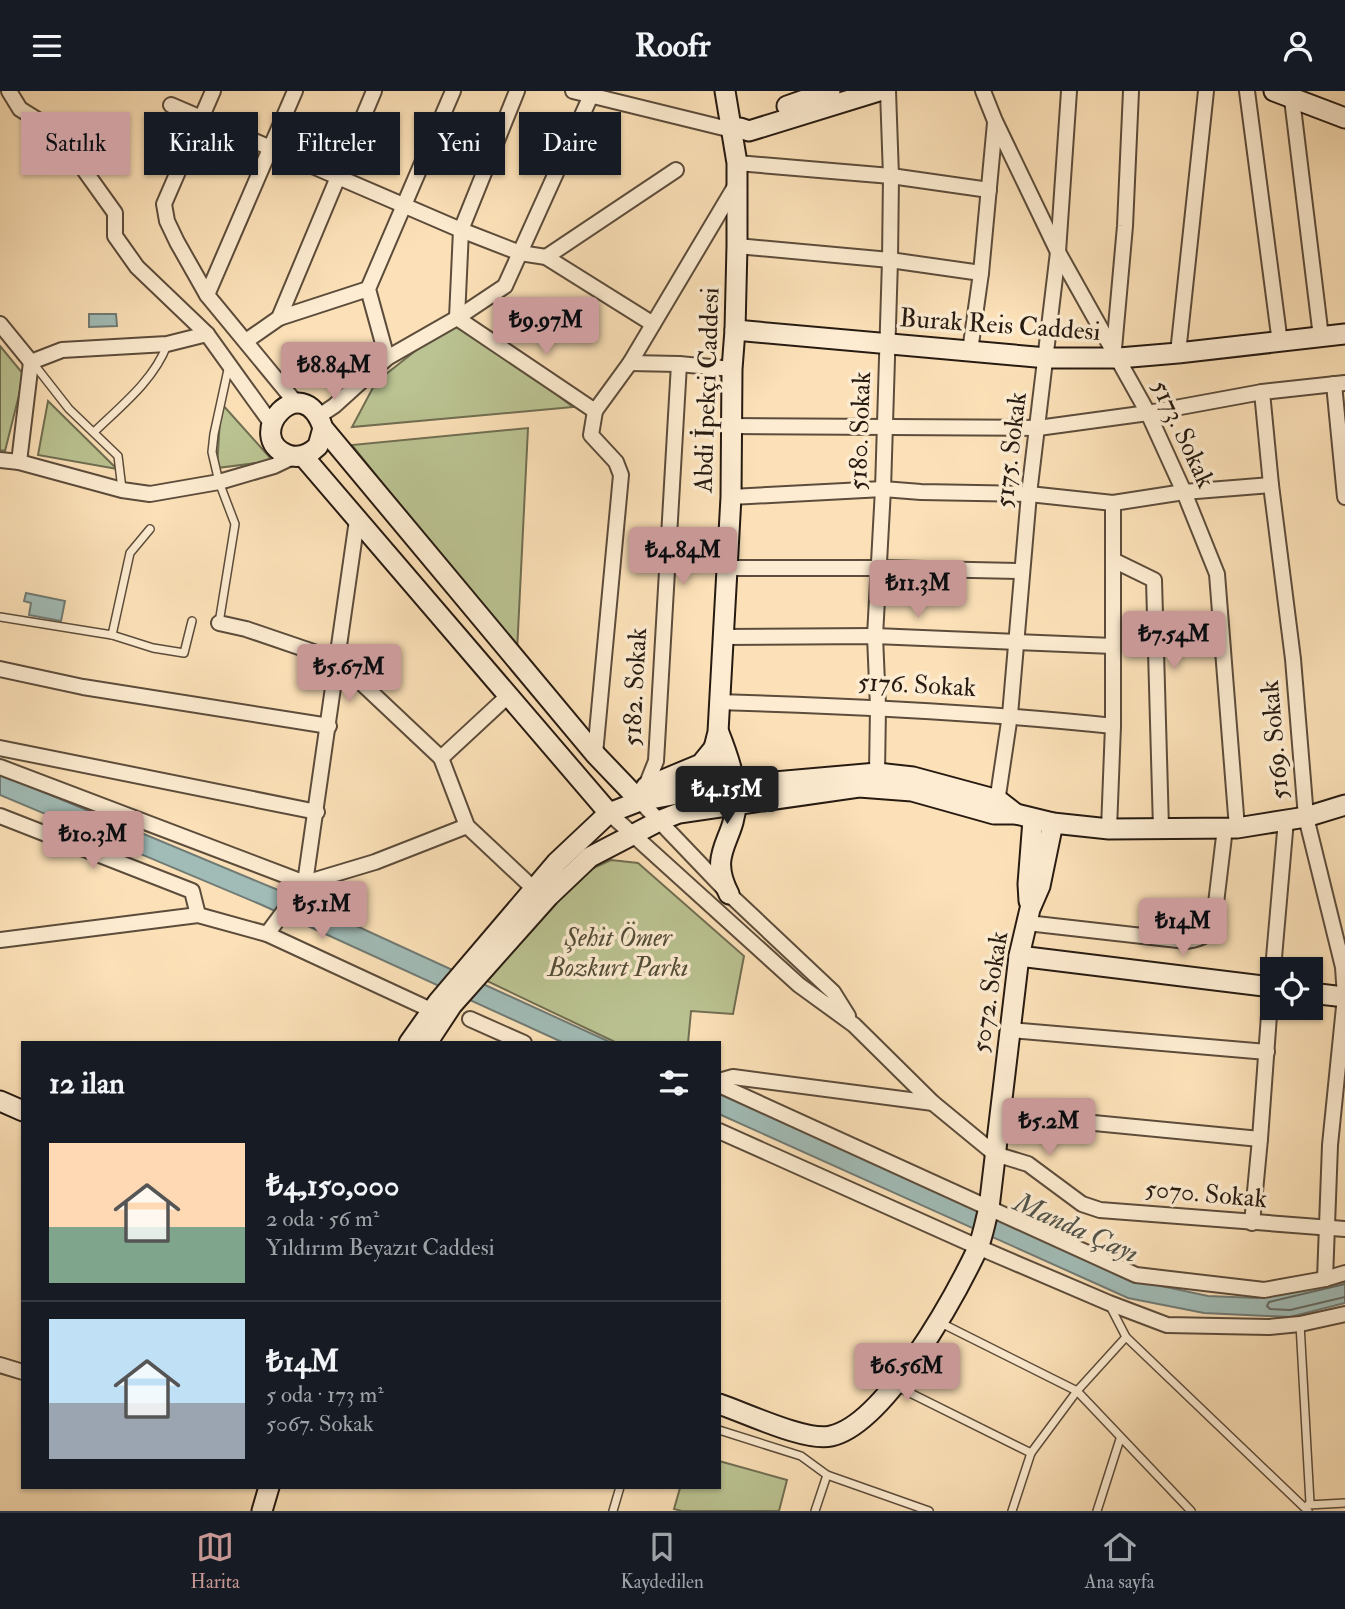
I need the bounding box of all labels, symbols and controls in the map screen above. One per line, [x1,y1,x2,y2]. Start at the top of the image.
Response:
text: Roofr [635,26,710,66]
icon: menu [28,27,66,65]
icon: person [1279,27,1317,65]
chip: Satılık [21,112,130,175]
chip: Kiralık [144,112,258,175]
chip: Filtreler [272,112,400,175]
chip: Yeni [414,112,505,175]
chip: Daire [519,112,621,175]
street label: Abdi İpekçi Caddesi [685,286,728,494]
pin: ₺9.97M [489,297,603,357]
street label: Burak Reis Caddesi [898,302,1102,348]
text: ₺9.97M [509,305,583,334]
pin: ₺8.84M [277,343,391,402]
text: ₺8.84M [297,350,371,379]
street label: 5180. Sokak [842,370,878,491]
street label: 5173. Sokak [1144,375,1222,494]
street label: 5175. Sokak [988,390,1034,510]
pin: ₺4.84M [626,527,740,587]
text: ₺4.84M [645,535,721,564]
pin: ₺11.3M [861,561,975,620]
text: ₺11.3M [885,568,951,597]
pin: ₺7.54M [1117,611,1231,671]
text: ₺7.54M [1138,619,1210,648]
street label: 5182. Sokak [616,626,654,747]
pin: ₺5.67M [292,645,406,704]
text: ₺5.67M [313,652,385,681]
street label: 5176. Sokak [857,666,978,704]
street label: 5169. Sokak [1254,678,1296,801]
pin: ₺4.15M [670,767,784,826]
text: ₺4.15M [691,774,763,803]
pin: ₺10.3M [36,811,150,871]
text: ₺10.3M [59,819,127,848]
pin: ₺5.1M [273,881,371,941]
text: ₺5.1M [293,889,351,918]
pin: ₺14M [1142,899,1224,958]
text: ₺14M [1155,906,1211,935]
park label: Şehit Ömer Bozkurt Parkı [546,921,688,984]
street label: 5072. Sokak [965,929,1015,1055]
map controls [1260,957,1323,1020]
button: locate [1260,957,1323,1020]
icon: filters [655,1064,693,1102]
text: 12 ilan [49,1065,125,1102]
pin: ₺5.2M [1000,1098,1098,1158]
text: ₺5.2M [1018,1106,1080,1135]
text: ₺4,150,000 [266,1167,399,1204]
icon: home [105,1171,189,1255]
street label: 5070. Sokak [1144,1173,1269,1215]
water label: Manda Çayı [1006,1184,1144,1271]
text: 2 oda · 56 m² [266,1204,379,1233]
text: Yıldırım Beyazıt Caddesi [266,1233,495,1262]
text: ₺14M [266,1343,339,1380]
pin: ₺6.56M [850,1343,964,1403]
icon: home [105,1347,189,1431]
text: ₺6.56M [871,1351,943,1380]
text: 5 oda · 173 m² [266,1380,384,1409]
text: 5067. Sokak [266,1409,374,1438]
tab: Harita [190,1528,240,1594]
tab: Kaydedilen [621,1528,704,1594]
tab: Ana sayfa [1084,1528,1155,1594]

